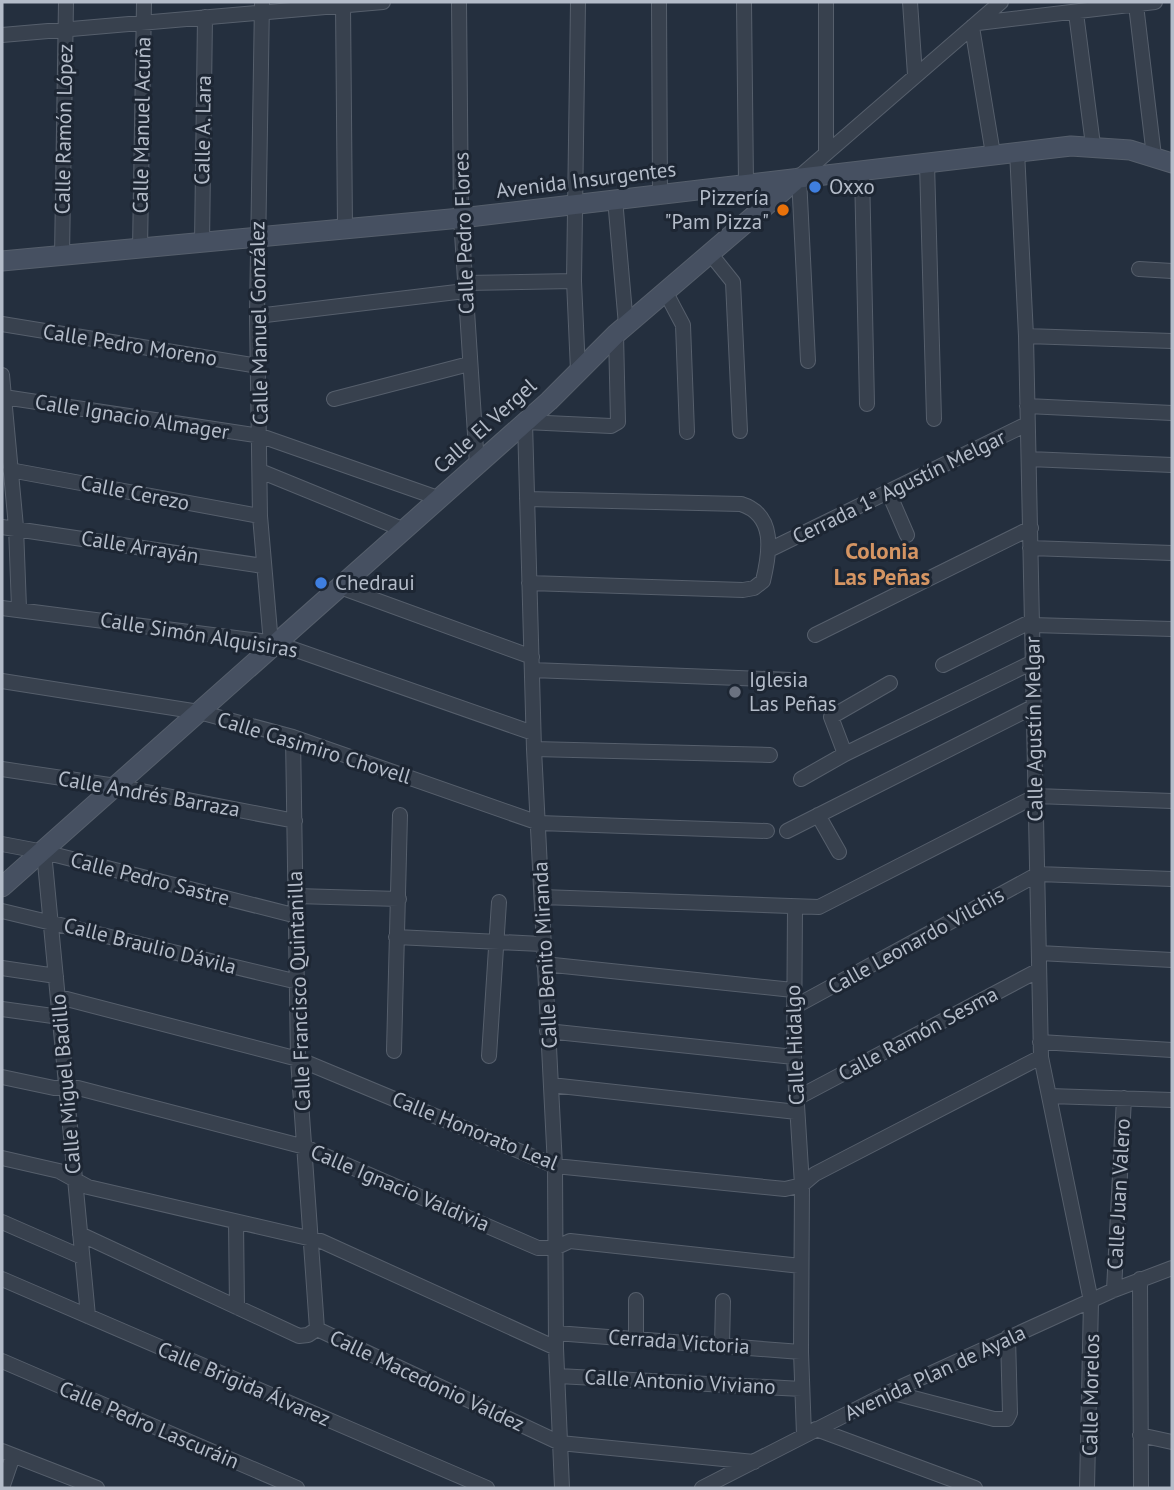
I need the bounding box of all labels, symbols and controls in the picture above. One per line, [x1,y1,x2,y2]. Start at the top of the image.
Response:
street label: Calle Manuel Acuña [126,36,157,214]
street label: Calle Ramón López [49,43,78,215]
street label: Calle A. Lara [188,75,217,185]
street label: Calle Pedro Flores [447,151,480,315]
street label: Avenida Insurgentes [494,155,678,204]
place label: Oxxo [829,173,875,200]
marker: Oxxo [807,179,823,195]
place label: Pizzería "Pam Pizza" [664,184,769,235]
marker: Pizzería "Pam Pizza" [775,202,791,218]
street label: Calle Manuel González [243,221,274,425]
street label: Calle Pedro Moreno [41,317,219,372]
street label: Calle El Vergel [427,372,542,479]
street label: Calle Ignacio Almager [33,388,231,445]
street label: Cerrada 1ª Agustín Melgar [788,423,1010,550]
street label: Calle Cerezo [78,469,192,516]
street label: Calle Arrayán [79,524,201,569]
district label: Colonia Las Peñas [834,536,930,591]
place label: Chedraui [335,569,415,596]
marker: Chedraui [313,575,329,591]
street label: Calle Simón Alquisiras [98,606,300,663]
street label: Calle Agustín Melgar [1018,636,1049,822]
place label: Iglesia Las Peñas [749,666,837,717]
marker: Iglesia Las Peñas [727,684,743,700]
street label: Calle Casimiro Chovell [214,705,414,790]
street label: Calle Andrés Barraza [56,764,242,823]
street label: Calle Pedro Sastre [68,846,232,911]
street label: Calle Benito Miranda [526,861,563,1049]
street label: Calle Francisco Quintanilla [281,870,316,1112]
street label: Calle Leonardo Vilchis [823,881,1009,1000]
street label: Calle Braulio Dávila [61,911,239,980]
street label: Calle Ramón Sesma [833,980,1002,1087]
street label: Calle Hidalgo [779,984,810,1106]
street label: Calle Miguel Badillo [44,993,87,1175]
street label: Calle Honorato Leal [388,1085,562,1176]
street label: Calle Juan Valero [1101,1118,1136,1270]
street label: Calle Ignacio Valdivia [307,1138,494,1237]
street label: Avenida Plan de Ayala [840,1319,1030,1426]
street label: Cerrada Victoria [607,1323,751,1360]
street label: Calle Macedonio Valdez [326,1324,529,1438]
street label: Calle Morelos [1076,1334,1105,1456]
street label: Calle Brigida Álvarez [154,1335,335,1432]
street label: Calle Antonio Viviano [584,1363,776,1400]
street label: Calle Pedro Lascuráin [55,1374,243,1475]

